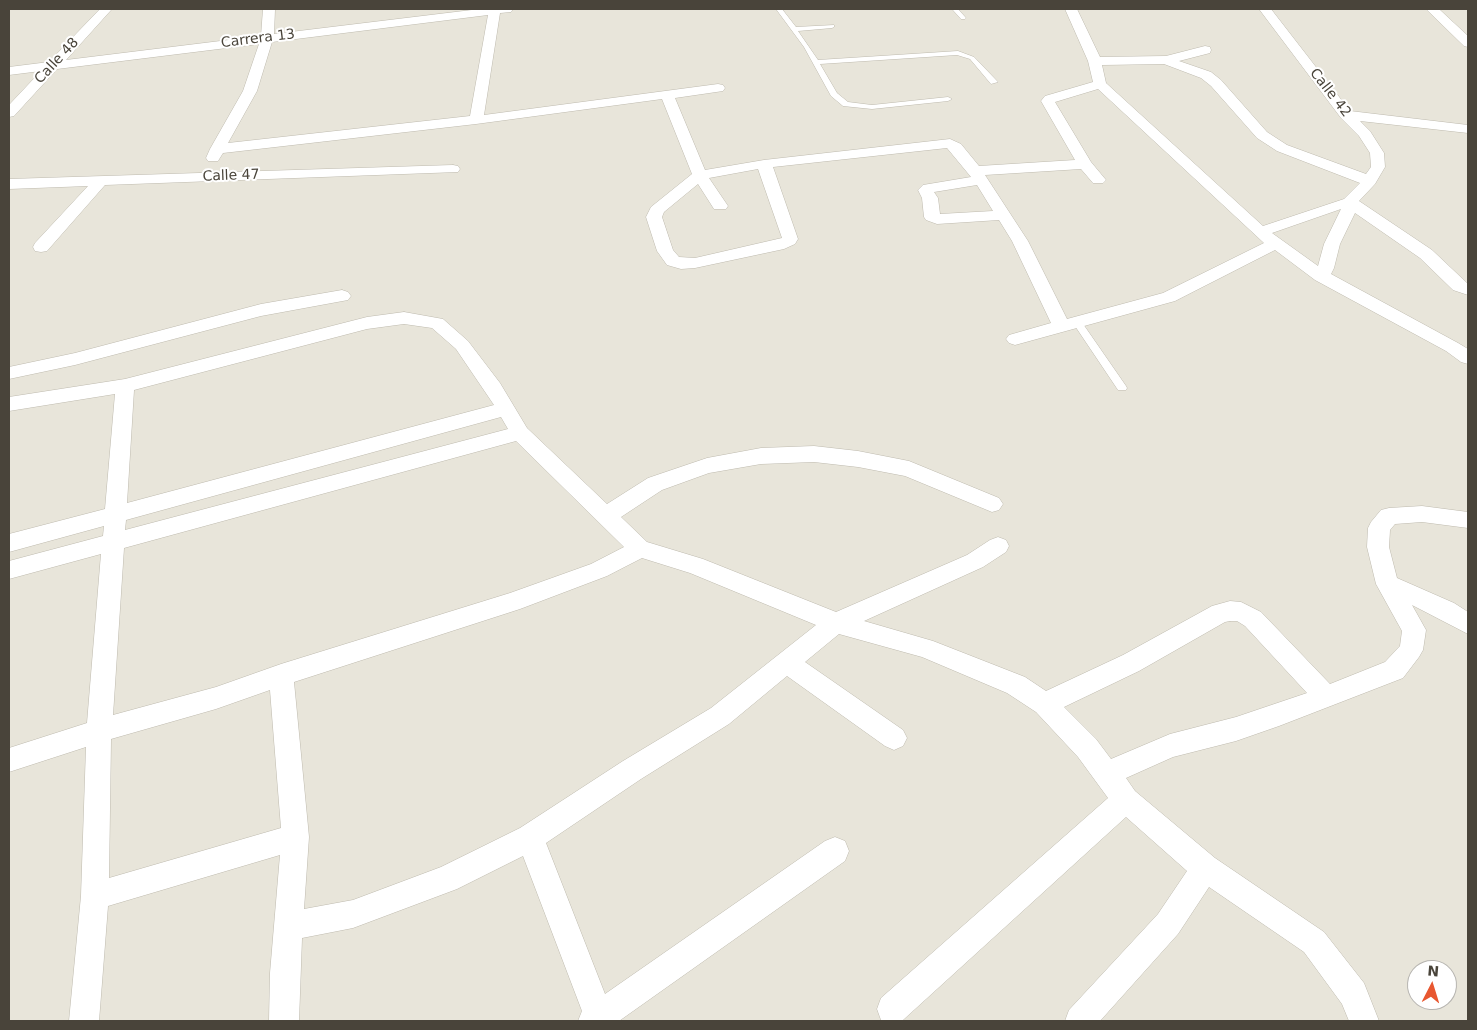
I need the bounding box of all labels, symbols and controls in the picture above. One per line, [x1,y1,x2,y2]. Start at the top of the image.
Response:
street label: Carrera 13 [220,26,296,52]
street label: Calle 48 [31,34,83,88]
street label: Calle 42 [1306,65,1354,121]
street label: Calle 47 [202,167,260,185]
north arrow [1407,960,1457,1010]
text: N [1427,963,1440,980]

